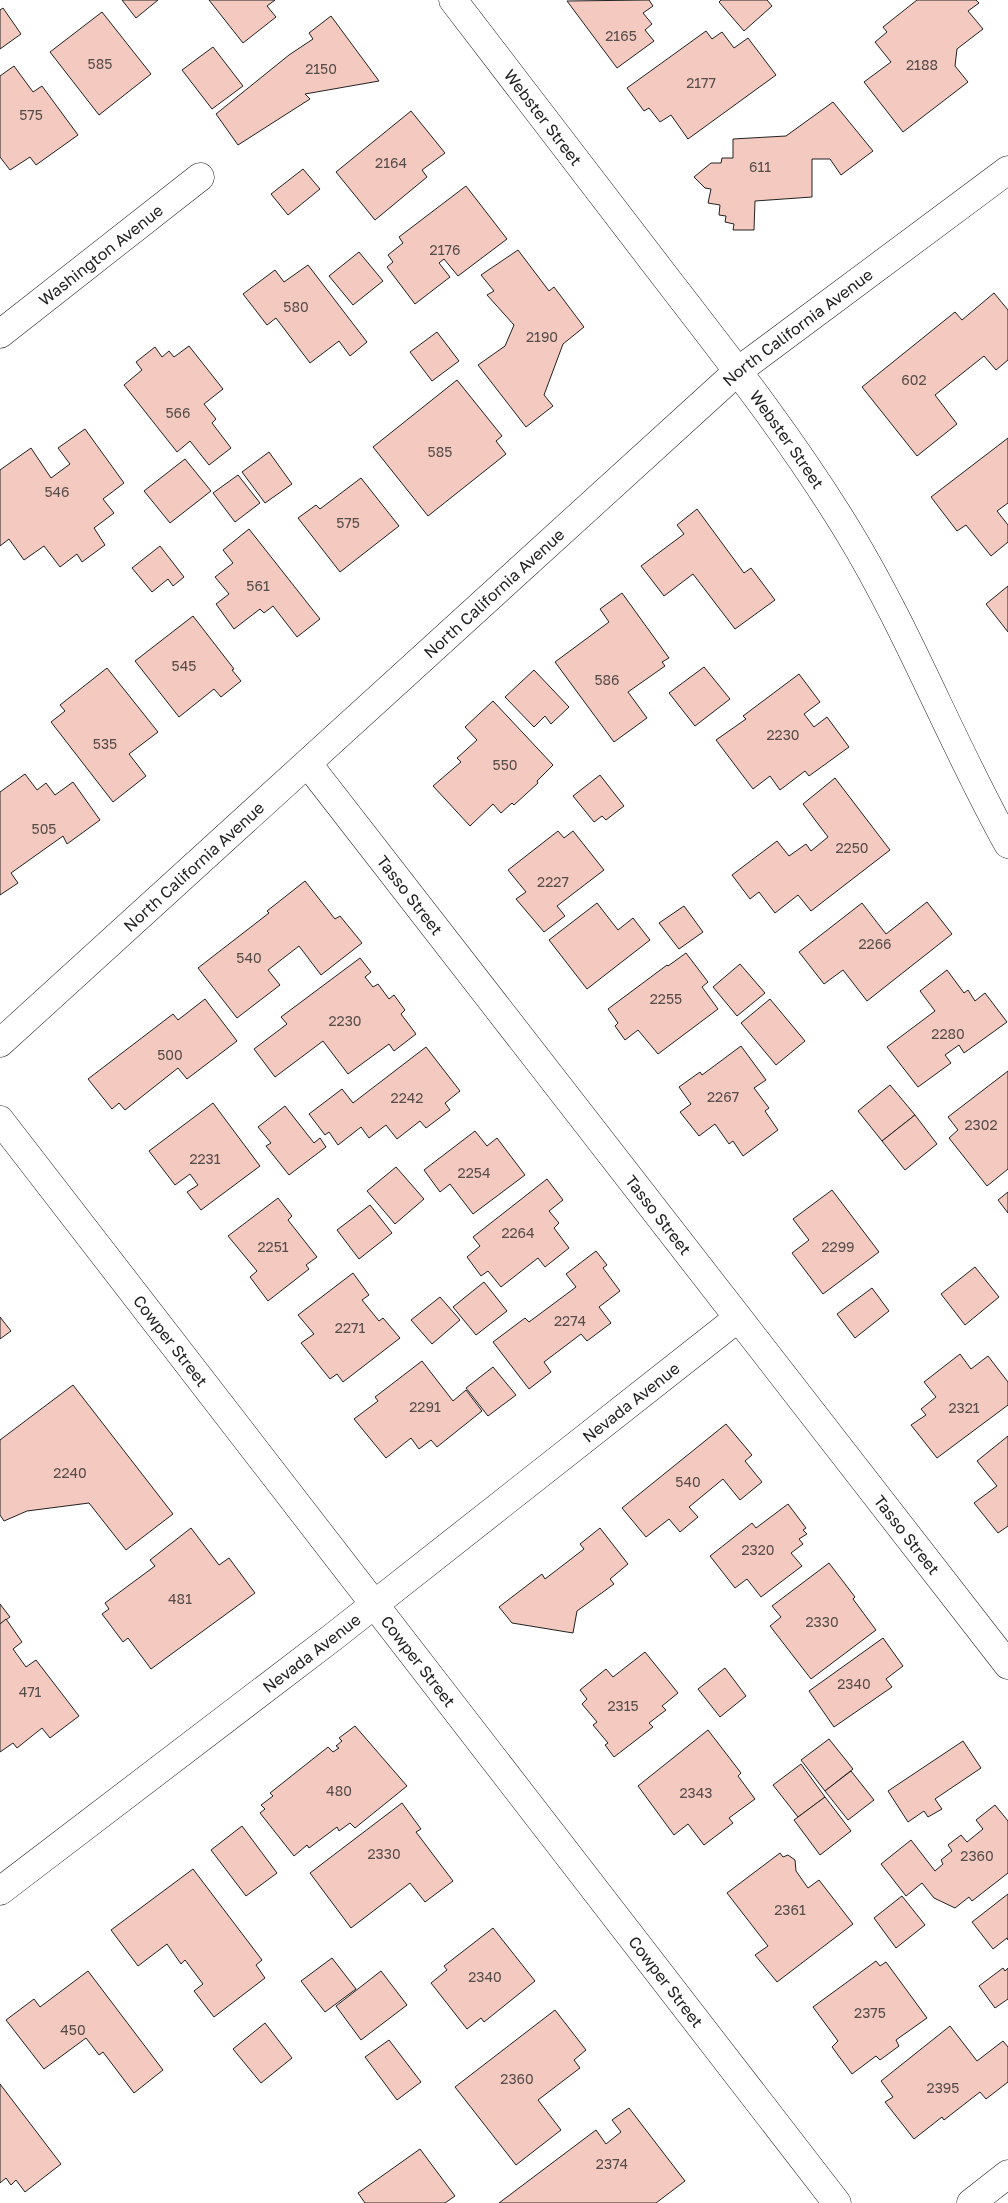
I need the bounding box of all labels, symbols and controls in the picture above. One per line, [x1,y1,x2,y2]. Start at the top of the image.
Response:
house number: 2165 [605,27,637,44]
house number: 585 [88,55,112,72]
house number: 2188 [906,56,938,73]
house number: 2150 [305,60,337,77]
street label: Webster Street [500,65,586,169]
house number: 2177 [686,74,716,91]
house number: 575 [19,106,43,123]
house number: 2164 [375,154,407,171]
house number: 611 [749,158,771,175]
street label: Washington Avenue [35,200,167,310]
house number: 2176 [430,241,460,258]
street label: North California Avenue [718,264,877,390]
house number: 580 [283,298,309,315]
house number: 2190 [526,328,558,345]
house number: 602 [901,371,927,388]
street label: Webster Street [745,386,828,492]
house number: 566 [165,404,191,421]
house number: 585 [428,443,452,460]
house number: 546 [44,483,70,500]
house number: 575 [336,514,360,531]
street label: North California Avenue [419,524,568,662]
house number: 561 [246,577,270,594]
house number: 545 [172,657,196,674]
house number: 586 [594,671,620,688]
house number: 2230 [766,726,800,743]
house number: 535 [93,735,117,752]
house number: 550 [493,756,517,773]
street label: North California Avenue [119,798,268,936]
house number: 505 [32,820,56,837]
house number: 2250 [835,839,869,856]
street label: Tasso Street [373,851,447,939]
house number: 2227 [537,873,569,890]
house number: 2266 [858,935,892,952]
house number: 540 [236,949,262,966]
house number: 2255 [650,990,682,1007]
house number: 2230 [328,1012,362,1029]
house number: 2280 [931,1025,965,1042]
house number: 500 [157,1046,183,1063]
house number: 2267 [707,1088,739,1105]
house number: 2242 [391,1089,423,1106]
house number: 2302 [964,1116,998,1133]
house number: 2231 [189,1150,221,1167]
house number: 2254 [458,1164,490,1181]
street label: Tasso Street [621,1171,696,1259]
house number: 2264 [501,1224,535,1241]
house number: 2251 [257,1238,289,1255]
house number: 2299 [821,1238,855,1255]
street label: Cowper Street [129,1291,212,1390]
house number: 2274 [554,1312,586,1329]
house number: 2271 [335,1319,365,1336]
street label: Nevada Avenue [578,1358,683,1447]
house number: 2291 [409,1398,441,1415]
house number: 2321 [948,1399,980,1416]
house number: 2240 [53,1464,87,1481]
house number: 540 [675,1473,701,1490]
street label: Tasso Street [870,1491,944,1579]
house number: 2320 [741,1541,775,1558]
house number: 481 [168,1590,192,1607]
street label: Nevada Avenue [259,1609,365,1697]
street label: Cowper Street [377,1612,460,1711]
house number: 2330 [805,1613,839,1630]
house number: 2340 [837,1675,871,1692]
house number: 471 [19,1683,42,1700]
house number: 2315 [607,1697,639,1714]
house number: 480 [326,1782,352,1799]
house number: 2343 [679,1784,713,1801]
house number: 2330 [367,1845,401,1862]
house number: 2360 [960,1847,994,1864]
house number: 2361 [774,1901,806,1918]
street label: Cowper Street [624,1932,708,2031]
house number: 2340 [468,1968,502,1985]
house number: 2375 [854,2004,886,2021]
house number: 450 [60,2021,86,2038]
house number: 2360 [500,2070,534,2087]
house number: 2395 [927,2079,959,2096]
house number: 2374 [596,2155,628,2172]

